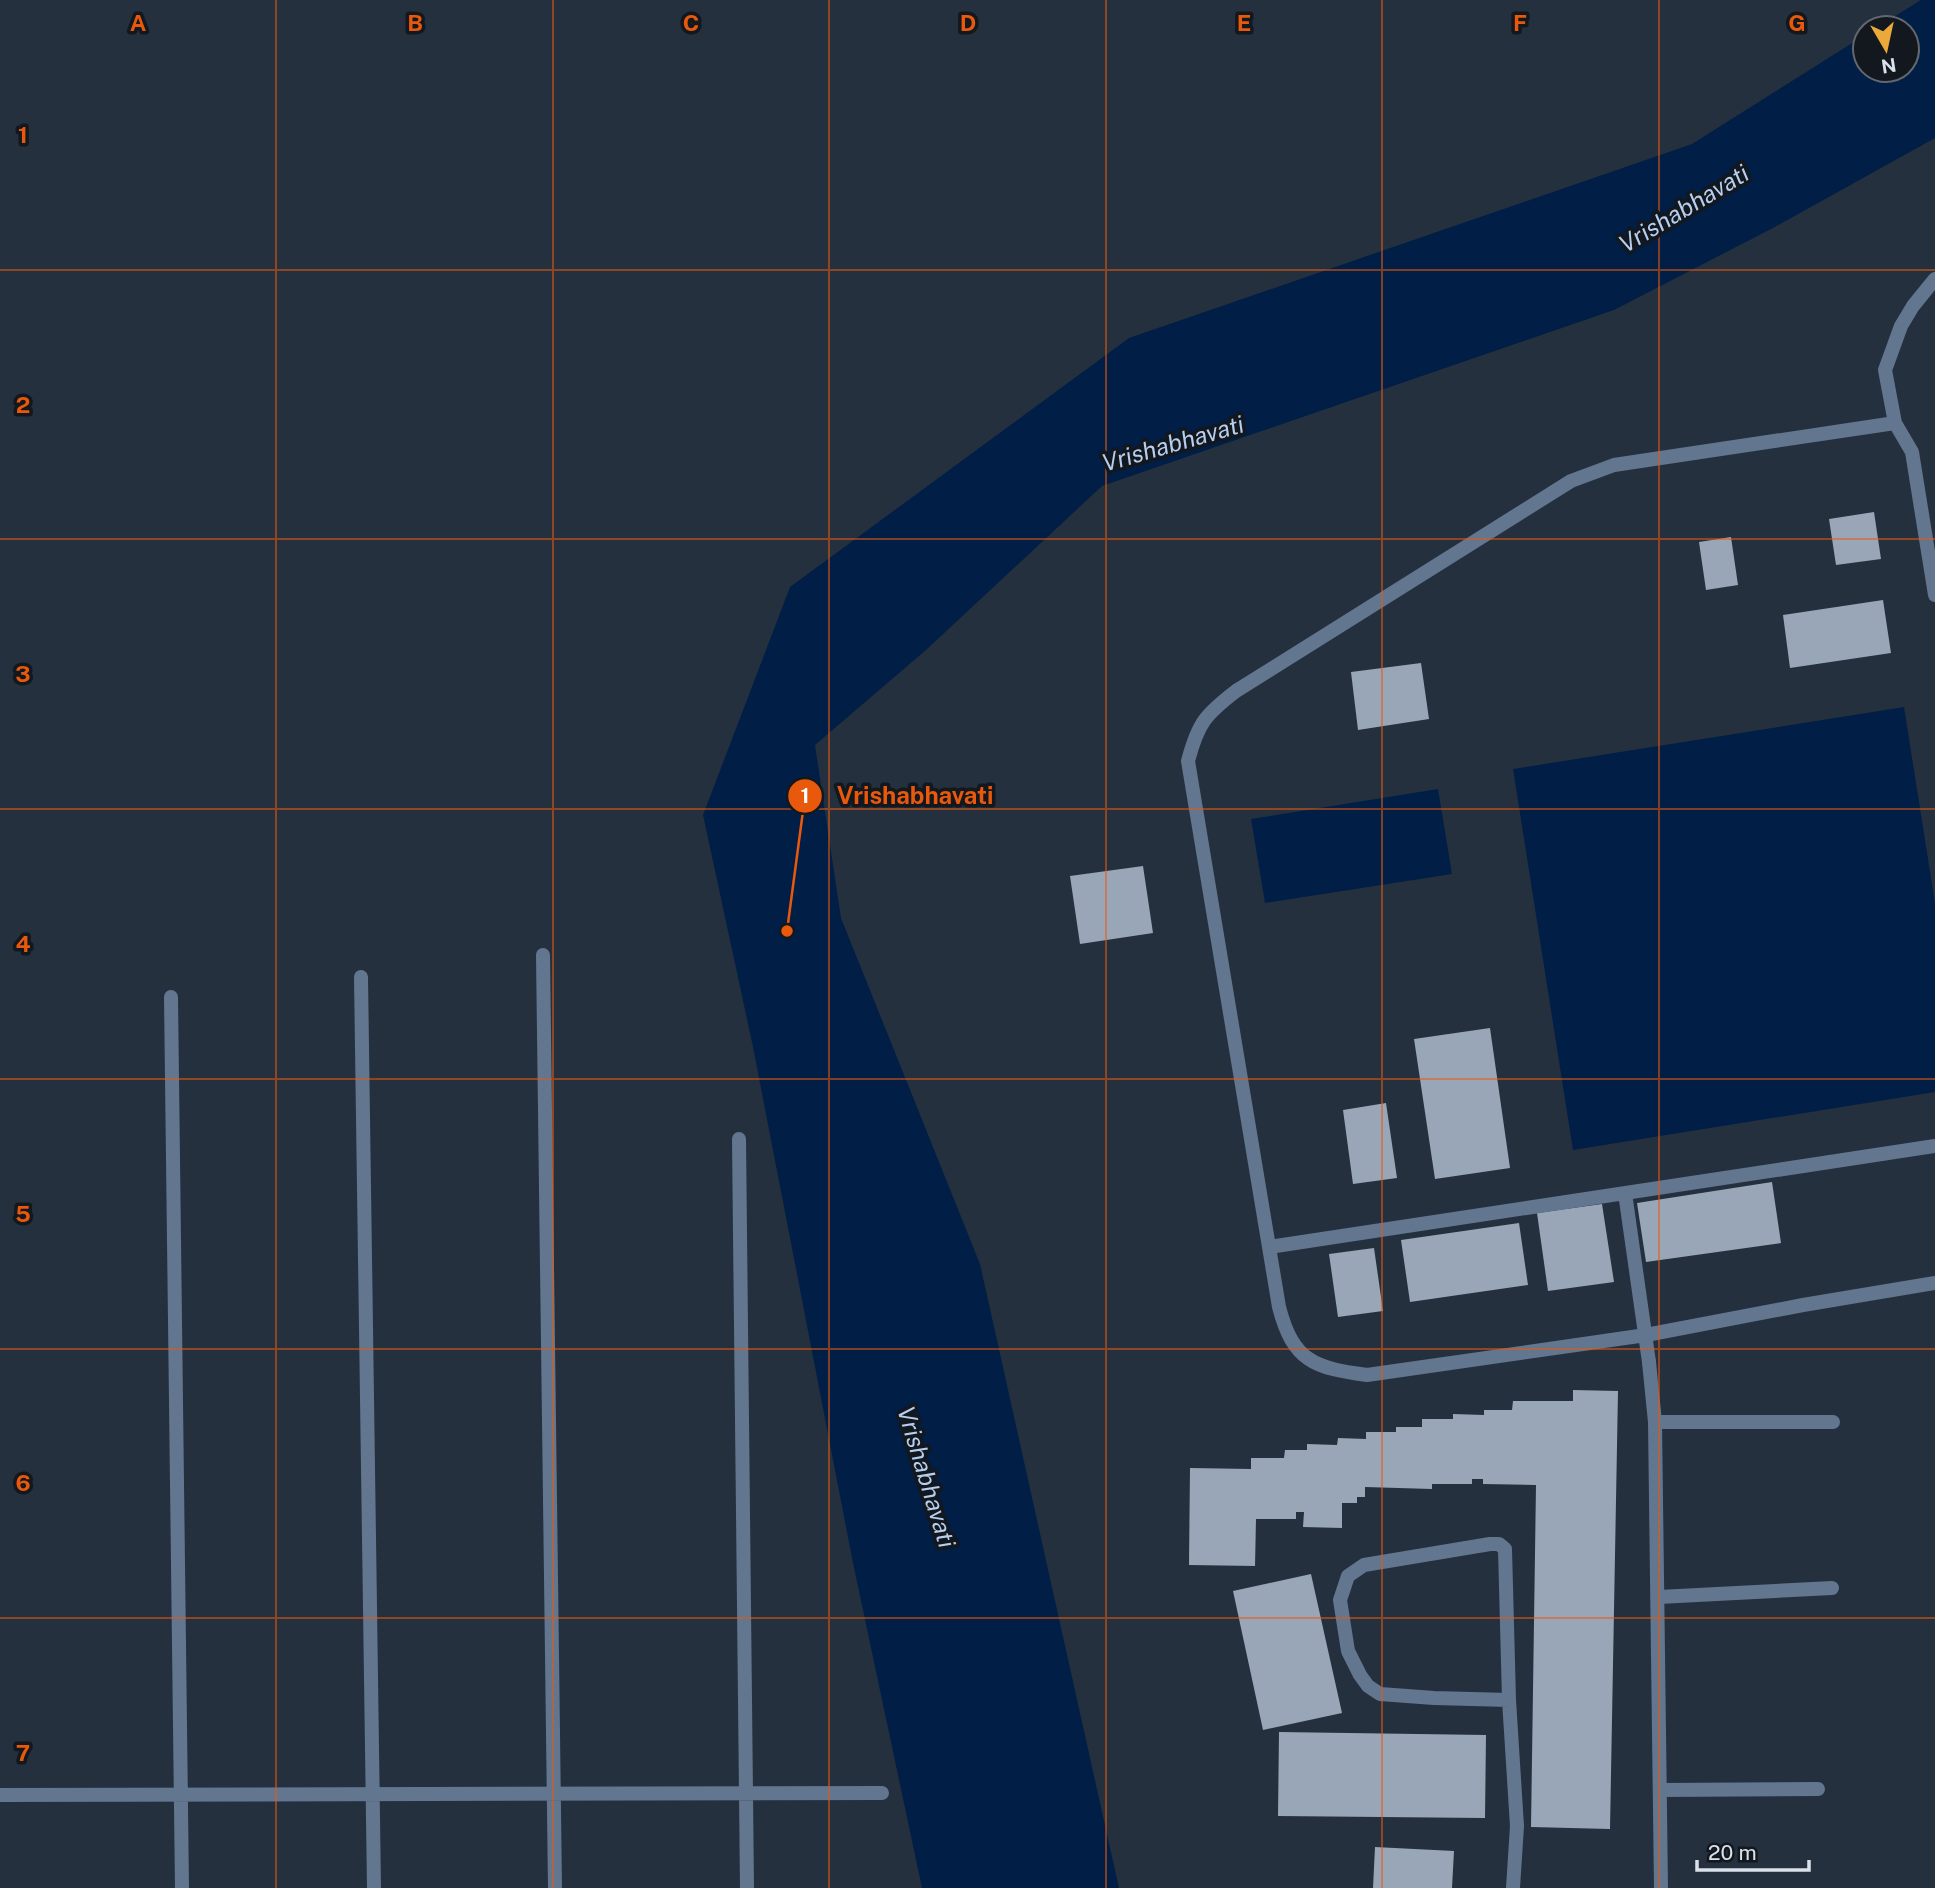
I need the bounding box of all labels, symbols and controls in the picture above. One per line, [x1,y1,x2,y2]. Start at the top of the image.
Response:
text: A [130,9,147,36]
text: B [407,9,423,36]
text: C [683,9,699,36]
text: D [960,9,976,36]
text: E [1237,9,1251,36]
text: F [1513,9,1527,36]
text: G [1788,9,1806,36]
north arrow [1851,14,1921,84]
text: N [1880,54,1898,78]
text: 1 [18,121,28,148]
water label: Vrishabhavati [1614,158,1753,258]
text: 2 [16,391,30,418]
water label: Vrishabhavati [1099,409,1247,477]
text: 3 [15,660,31,687]
callout: Vrishabhavati [787,774,1007,819]
text: Vrishabhavati [837,781,993,809]
text: 1 [801,783,810,808]
text: 4 [15,930,31,957]
text: 5 [15,1200,31,1227]
water label: Vrishabhavati [892,1403,962,1551]
text: 6 [15,1469,31,1496]
text: 7 [16,1739,30,1766]
scale bar [1697,1828,1809,1872]
text: 20 m [1708,1840,1757,1865]

